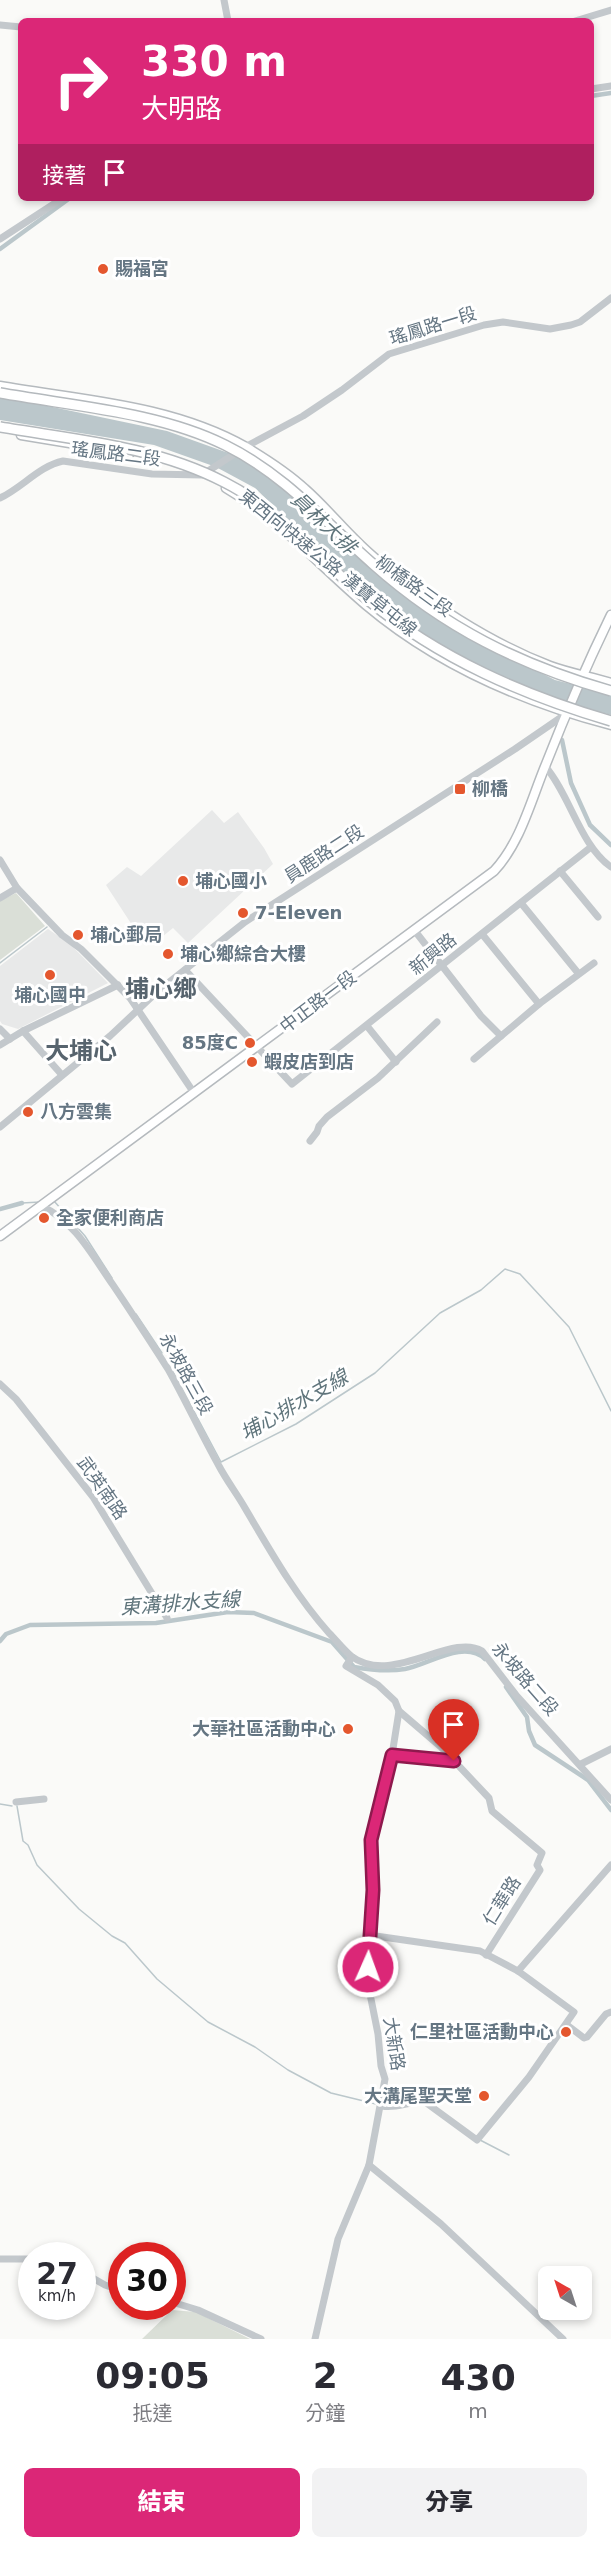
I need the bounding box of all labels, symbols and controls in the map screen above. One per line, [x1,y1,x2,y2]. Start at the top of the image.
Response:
text: 330 m [141,37,287,86]
icon: right [42,42,120,120]
text: 大明路 [141,93,222,124]
icon: arrive [98,156,131,189]
text: 接著 [42,163,86,188]
place label: 賜福宮 [115,258,169,279]
marker: 賜福宮 [96,262,110,276]
street label: 瑤鳳路一段 [387,302,479,349]
street label: 瑤鳳路二段 [70,438,162,469]
street label: 東西向快速公路 漢寶草屯線 [236,485,421,641]
water label: 員林大排 [287,487,364,561]
street label: 柳橋路三段 [372,551,457,621]
place label: 柳橋 [472,778,508,799]
marker: 柳橋 [453,782,467,796]
street label: 員鹿路二段 [280,820,367,887]
place label: 埔心國小 [195,870,267,891]
marker: 埔心國小 [176,874,190,888]
place label: 7-Eleven [255,902,342,923]
marker: 7-Eleven [236,906,250,920]
place label: 埔心郵局 [90,924,162,945]
marker: 埔心郵局 [71,928,85,942]
street label: 新興路 [405,928,460,979]
place label: 埔心鄉綜合大樓 [180,943,306,964]
marker: 埔心鄉綜合大樓 [161,947,175,961]
street label: 中正路一段 [275,966,360,1037]
marker: 埔心國中 [43,968,57,982]
district label: 埔心鄉 [125,975,197,1003]
place label: 埔心國中 [14,984,86,1005]
place label: 85度C [182,1032,238,1053]
marker: 85度C [243,1036,257,1050]
district label: 大埔心 [45,1037,117,1065]
place label: 蝦皮店到店 [264,1051,354,1072]
marker: 蝦皮店到店 [245,1055,259,1069]
place label: 八方雲集 [40,1101,112,1122]
marker: 八方雲集 [21,1105,35,1119]
place label: 全家便利商店 [56,1207,164,1228]
marker: 全家便利商店 [37,1211,51,1225]
street label: 永坡路三段 [155,1329,217,1418]
water label: 埔心排水支線 [236,1364,354,1445]
street label: 武英南路 [73,1452,132,1523]
water label: 東溝排水支線 [119,1587,243,1619]
street label: 永坡路二段 [488,1638,563,1720]
pin [428,1699,479,1761]
icon: arrive [437,1708,470,1741]
place label: 大華社區活動中心 [192,1718,336,1739]
marker: 大華社區活動中心 [341,1722,355,1736]
street label: 仁華路 [478,1872,525,1929]
position arrow [336,1935,400,1999]
street label: 大新路 [380,2016,409,2072]
place label: 仁里社區活動中心 [410,2021,554,2042]
marker: 仁里社區活動中心 [559,2025,573,2039]
place label: 大溝尾聖天堂 [364,2085,472,2106]
marker: 大溝尾聖天堂 [477,2089,491,2103]
speed limit sign: 30 [108,2242,186,2320]
text: 27 [36,2256,78,2291]
north arrow [538,2266,592,2320]
map controls [538,2266,592,2320]
text: km/h [38,2287,76,2305]
text: 09:05 [95,2355,210,2396]
text: 2 [313,2355,338,2396]
text: 430 [441,2357,516,2398]
text: m [468,2399,488,2423]
text: 抵達 [133,2401,173,2425]
text: 分鐘 [305,2401,345,2425]
button: 結束 [24,2468,300,2537]
button: 分享 [312,2468,587,2537]

